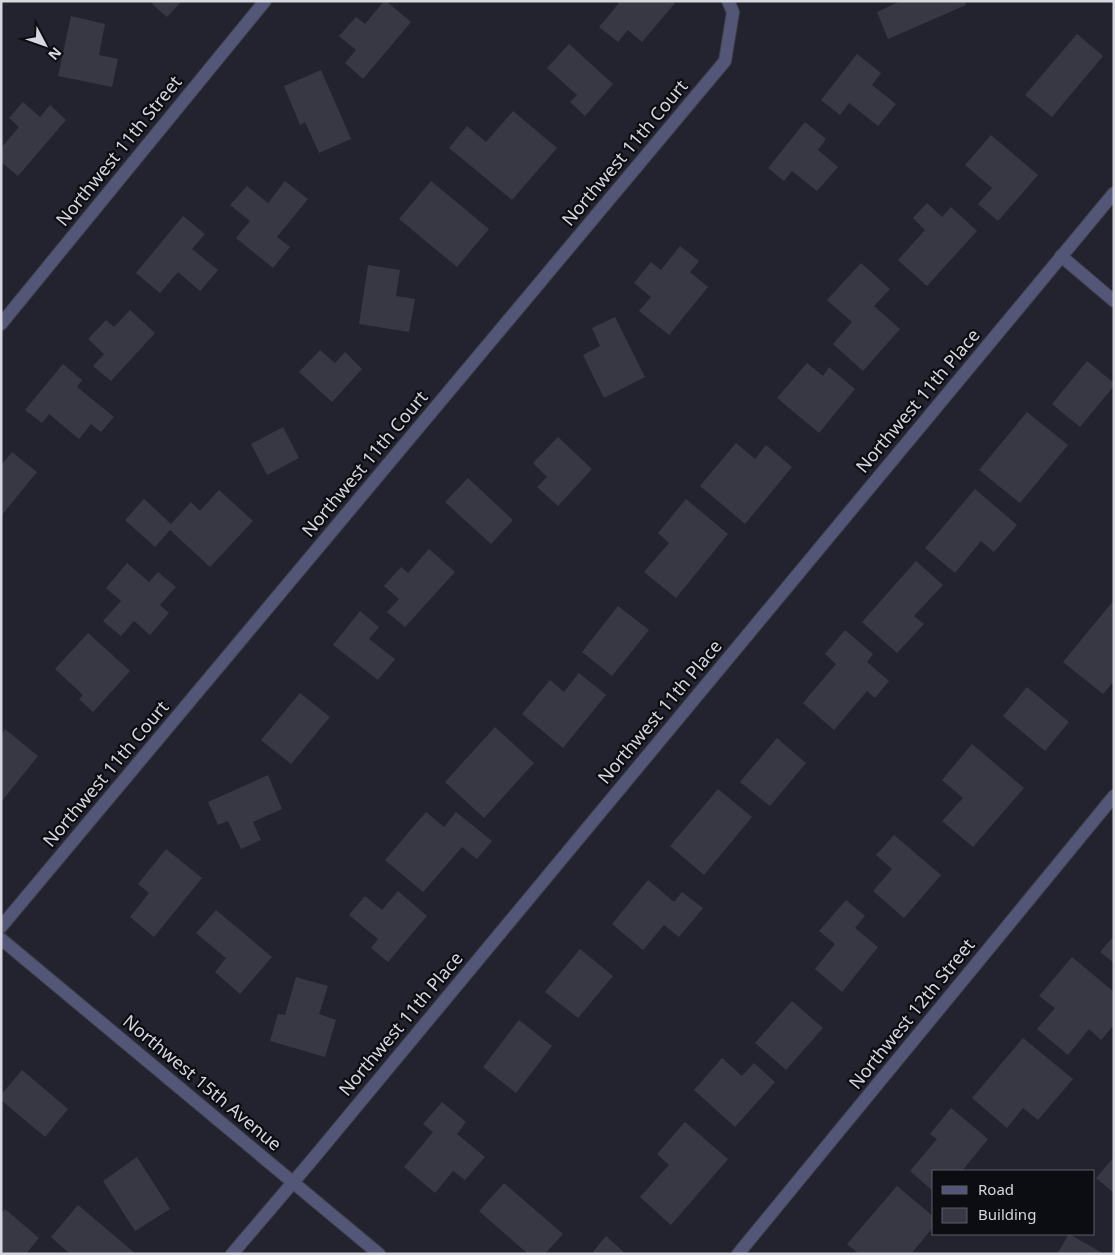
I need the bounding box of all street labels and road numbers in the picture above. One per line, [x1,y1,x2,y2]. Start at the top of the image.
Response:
street label: Northwest 11th Street [50,70,187,231]
street label: Northwest 11th Court [556,74,693,231]
street label: Northwest 11th Place [850,323,985,477]
street label: Northwest 11th Court [296,385,433,542]
street label: Northwest 11th Place [592,634,727,788]
street label: Northwest 11th Court [37,695,174,852]
street label: Northwest 12th Street [843,933,980,1094]
street label: Northwest 11th Place [333,946,468,1100]
street label: Northwest 15th Avenue [118,1009,287,1156]

